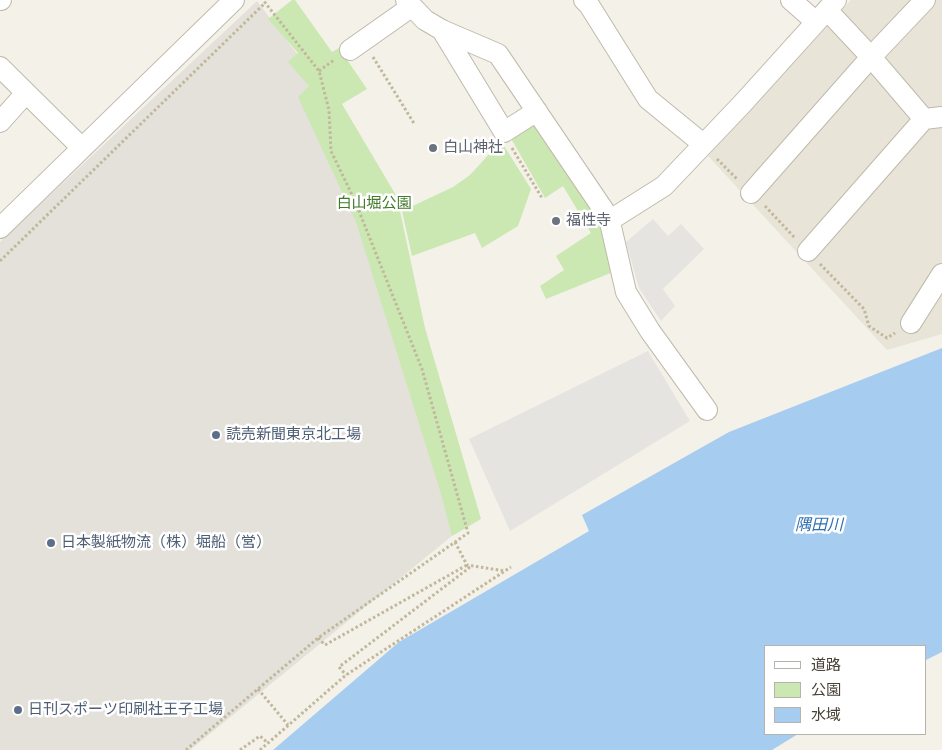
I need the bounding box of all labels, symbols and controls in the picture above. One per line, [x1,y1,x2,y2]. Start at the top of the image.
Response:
place label: 白山神社 [443,139,503,157]
marker: 白山神社 [427,142,439,154]
park label: 白山堀公園 [337,195,411,213]
place label: 福性寺 [566,212,611,230]
marker: 福性寺 [550,215,562,227]
place label: 読売新聞東京北工場 [226,426,361,444]
marker: 読売新聞東京北工場 [210,429,222,441]
water label: 隅田川 [795,516,843,536]
place label: 日本製紙物流（株）堀船（営） [61,534,271,552]
marker: 日本製紙物流（株）堀船（営） [45,537,57,549]
legend [764,645,927,735]
text: 道路 [811,654,841,675]
text: 公園 [811,679,841,700]
place label: 日刊スポーツ印刷社王子工場 [28,701,223,719]
marker: 日刊スポーツ印刷社王子工場 [12,704,24,716]
text: 水域 [811,704,841,725]

